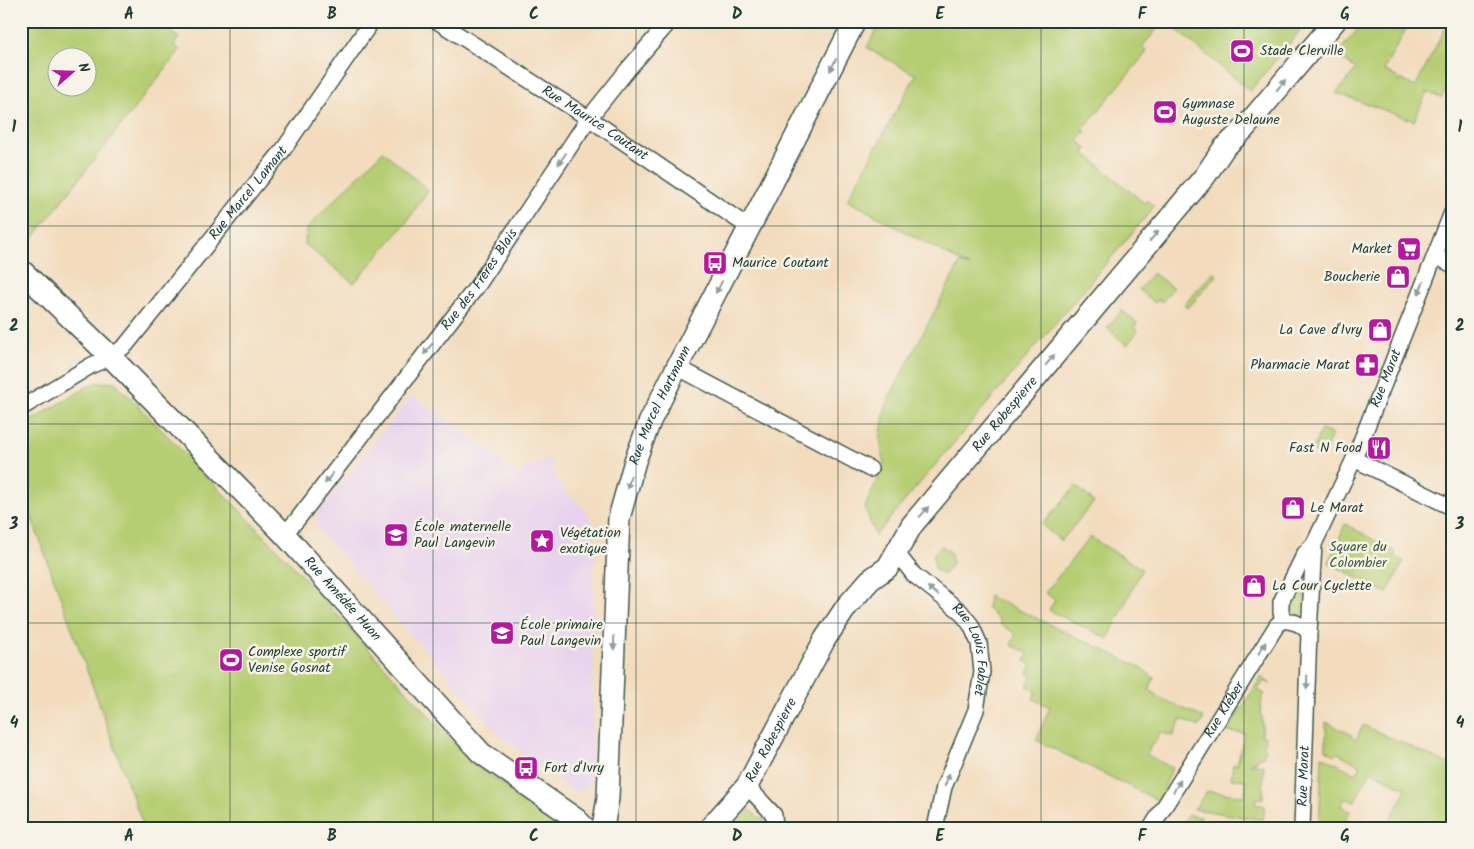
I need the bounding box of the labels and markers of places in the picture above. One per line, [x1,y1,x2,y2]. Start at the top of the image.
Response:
sports icon: Stade Clerville [1229,38,1255,64]
place label: Stade Clerville [1260,40,1344,62]
place label: Gymnase Auguste Delaune [1182,93,1280,131]
sports icon: Gymnase Auguste Delaune [1152,99,1178,125]
supermarket icon: Market [1396,236,1422,262]
place label: Market [1351,238,1393,260]
bus stop icon: Maurice Coutant [702,250,728,276]
place label: Maurice Coutant [732,252,829,274]
shop icon: Boucherie [1385,264,1411,290]
place label: Boucherie [1324,266,1381,288]
shop icon: La Cave d'Ivry [1367,317,1393,343]
place label: La Cave d'Ivry [1279,319,1362,341]
pharmacy icon: Pharmacie Marat [1354,352,1380,378]
place label: Pharmacie Marat [1250,354,1351,376]
restaurant icon: Fast N Food [1366,435,1392,461]
place label: Fast N Food [1289,437,1363,459]
shop icon: Le Marat [1280,495,1306,521]
place label: Le Marat [1310,497,1364,519]
place label: École maternelle Paul Langevin [414,516,512,554]
school or university icon: École maternelle Paul Langevin [383,522,409,548]
place label: Végétation exotique [560,522,621,560]
place icon: Végétation exotique [529,528,555,554]
shop icon: La Cour Cyclette [1241,573,1267,599]
place label: La Cour Cyclette [1272,575,1372,597]
place label: École primaire Paul Langevin [520,614,603,652]
school or university icon: École primaire Paul Langevin [489,620,515,646]
place label: Complexe sportif Venise Gosnat [248,641,348,679]
sports icon: Complexe sportif Venise Gosnat [218,647,244,673]
bus stop icon: Fort d'Ivry [513,755,539,781]
place label: Fort d'Ivry [544,757,604,779]

